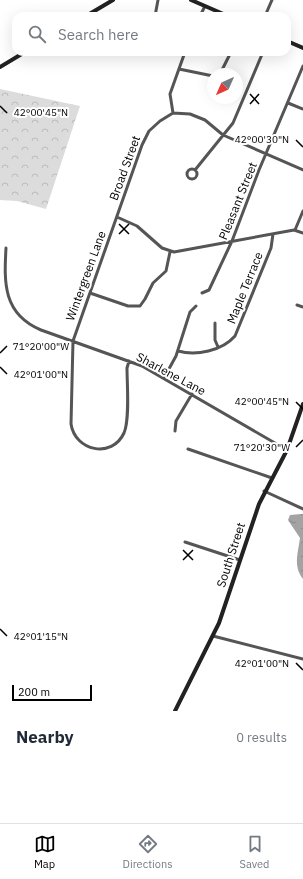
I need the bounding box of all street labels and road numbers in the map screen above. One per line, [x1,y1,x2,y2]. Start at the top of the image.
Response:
street label: Broad Street [106,133,143,202]
street label: Pleasant Street [215,160,260,242]
street label: Wintergreen Lane [62,228,109,323]
street label: Maple Terrace [223,249,266,326]
street label: Sharlene Lane [134,349,209,398]
street label: South Street [213,521,248,589]

